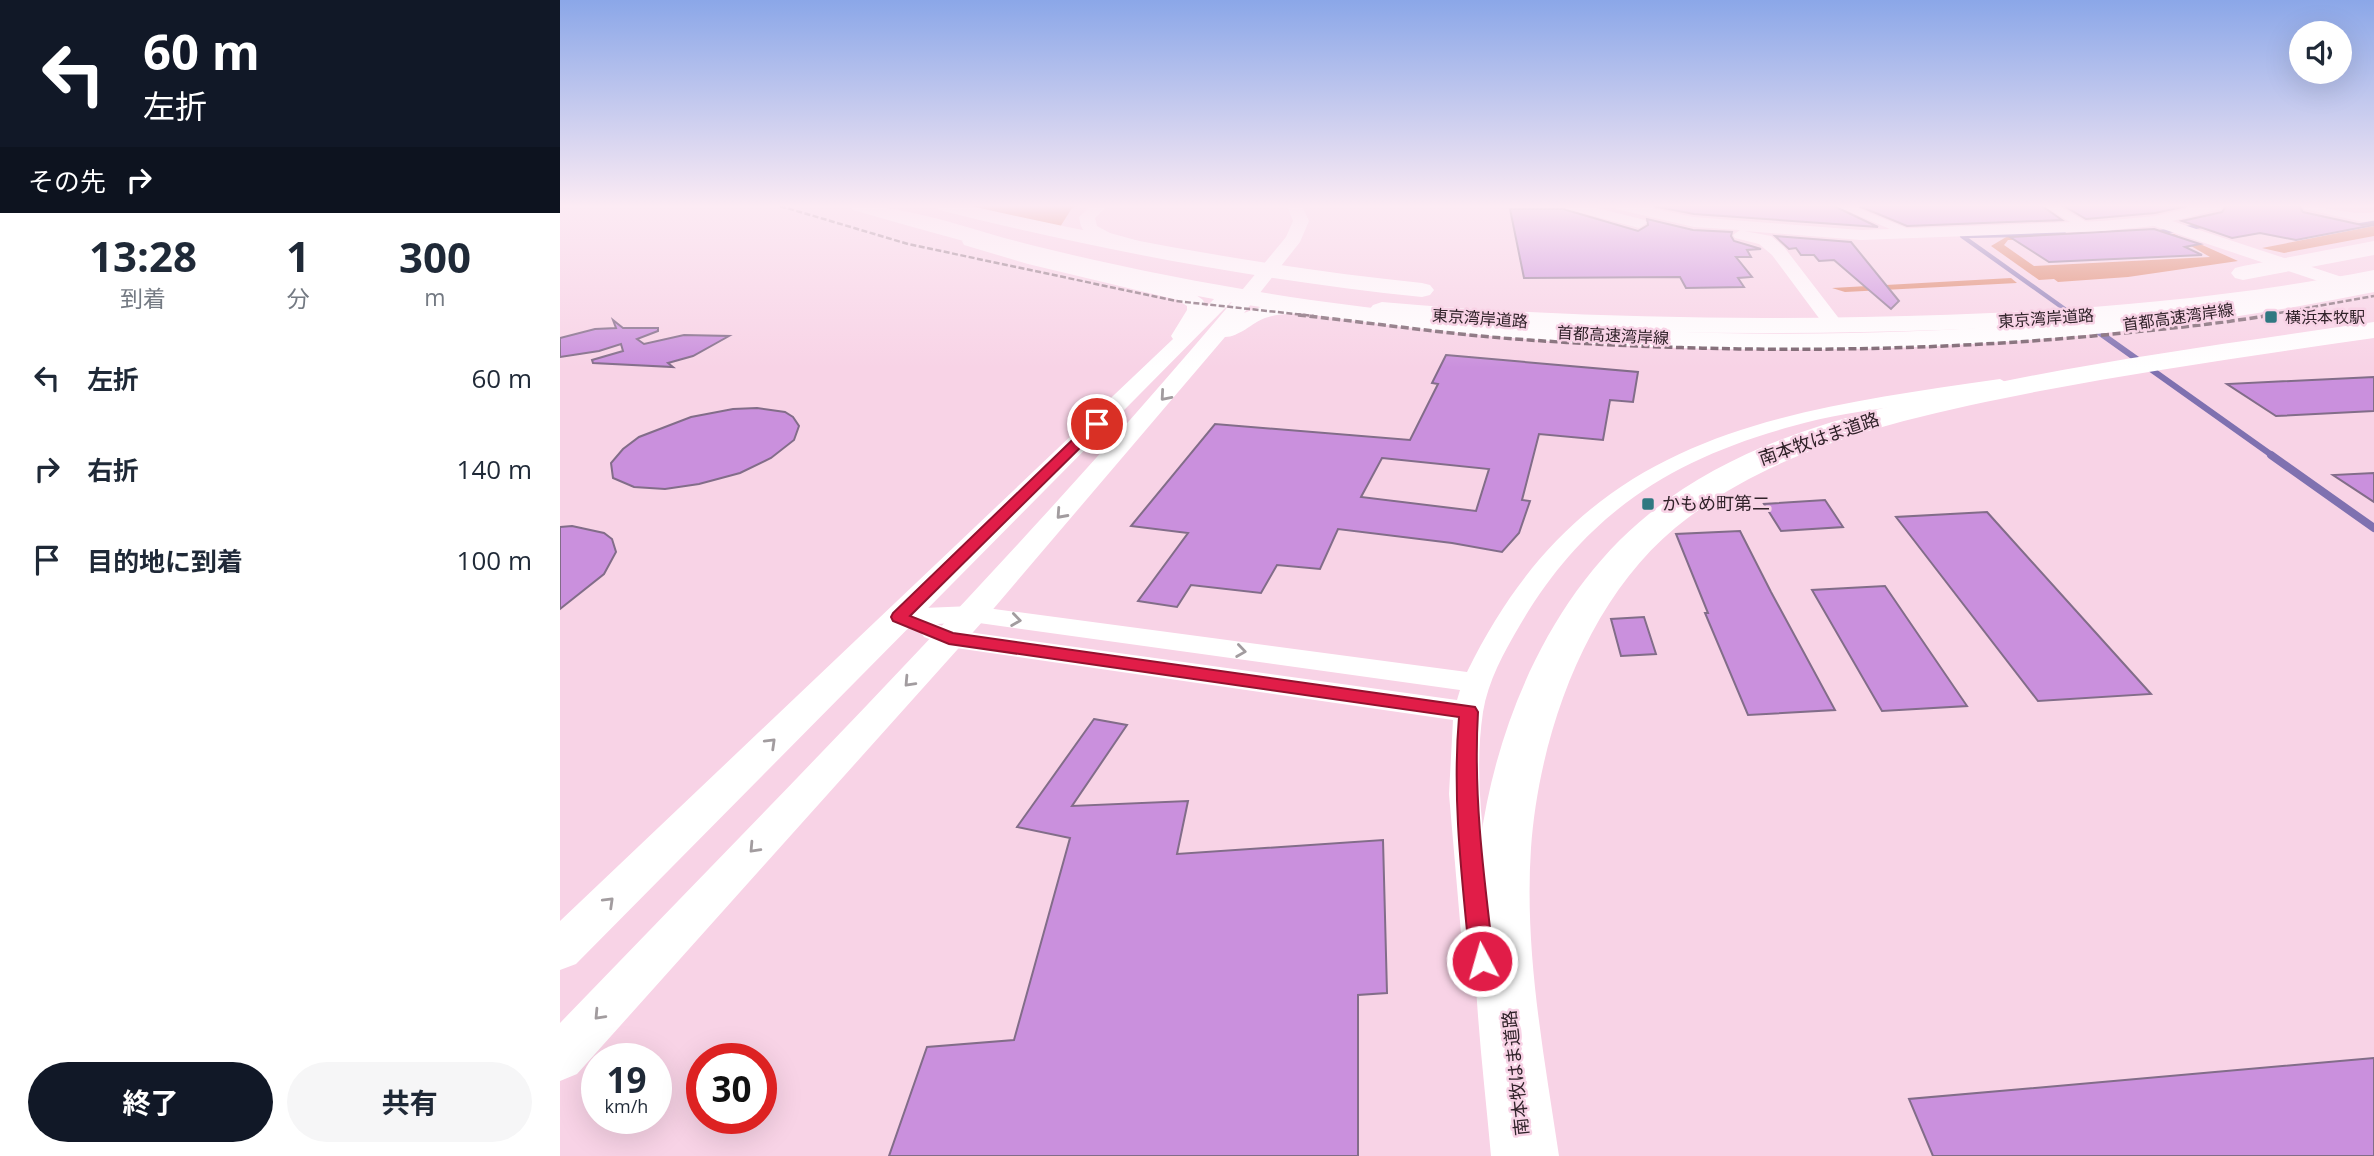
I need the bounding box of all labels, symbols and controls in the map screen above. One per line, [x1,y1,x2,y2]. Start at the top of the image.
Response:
text: 60 m [143,18,260,84]
map controls [2289,21,2352,84]
button: sound [2289,21,2352,84]
icon: left [28,28,119,119]
text: 左折 [143,84,207,127]
icon: right [120,161,158,199]
text: その先 [28,163,106,199]
text: 13:28 [89,227,197,284]
text: 1 [286,227,310,284]
text: 300 [399,228,471,285]
text: m [424,281,446,313]
text: 到着 [120,282,166,314]
text: 分 [286,282,309,314]
street label: 首都高速湾岸線 [2121,298,2235,336]
street label: 東京湾岸道路 [1431,304,1529,332]
street label: 東京湾岸道路 [1997,304,2095,332]
place label: 横浜本牧駅 [2285,306,2365,328]
marker: 横浜本牧駅 [2263,309,2279,325]
street label: 首都高速湾岸線 [1556,321,1670,349]
icon: left [28,359,66,397]
text: 60 m [471,360,532,396]
text: 左折 [87,361,139,397]
one-way arrow [1161,388,1173,401]
pin [1067,394,1127,454]
icon: arrive [1078,405,1116,443]
street label: 南本牧はま道路 [1755,406,1882,470]
icon: right [28,450,66,488]
text: 140 m [457,451,532,487]
text: 右折 [87,452,139,488]
place label: かもめ町第二 [1662,491,1770,515]
marker: かもめ町第二 [1640,496,1656,512]
one-way arrow [1057,506,1069,519]
icon: arrive [28,541,66,579]
text: 100 m [457,542,532,578]
text: 目的地に到着 [87,543,243,579]
one-way arrow [1010,612,1022,627]
one-way arrow [1235,643,1247,658]
one-way arrow [905,674,918,687]
one-way arrow [763,738,776,751]
one-way arrow [750,840,763,853]
one-way arrow [600,898,613,911]
position arrow [1445,924,1519,998]
one-way arrow [595,1007,608,1020]
street label: 南本牧はま道路 [1496,1009,1534,1137]
speed limit sign: 30 [686,1043,777,1134]
text: 19 [606,1056,647,1103]
button: 終了 [28,1062,273,1142]
button: 共有 [287,1062,532,1142]
text: km/h [605,1094,648,1118]

